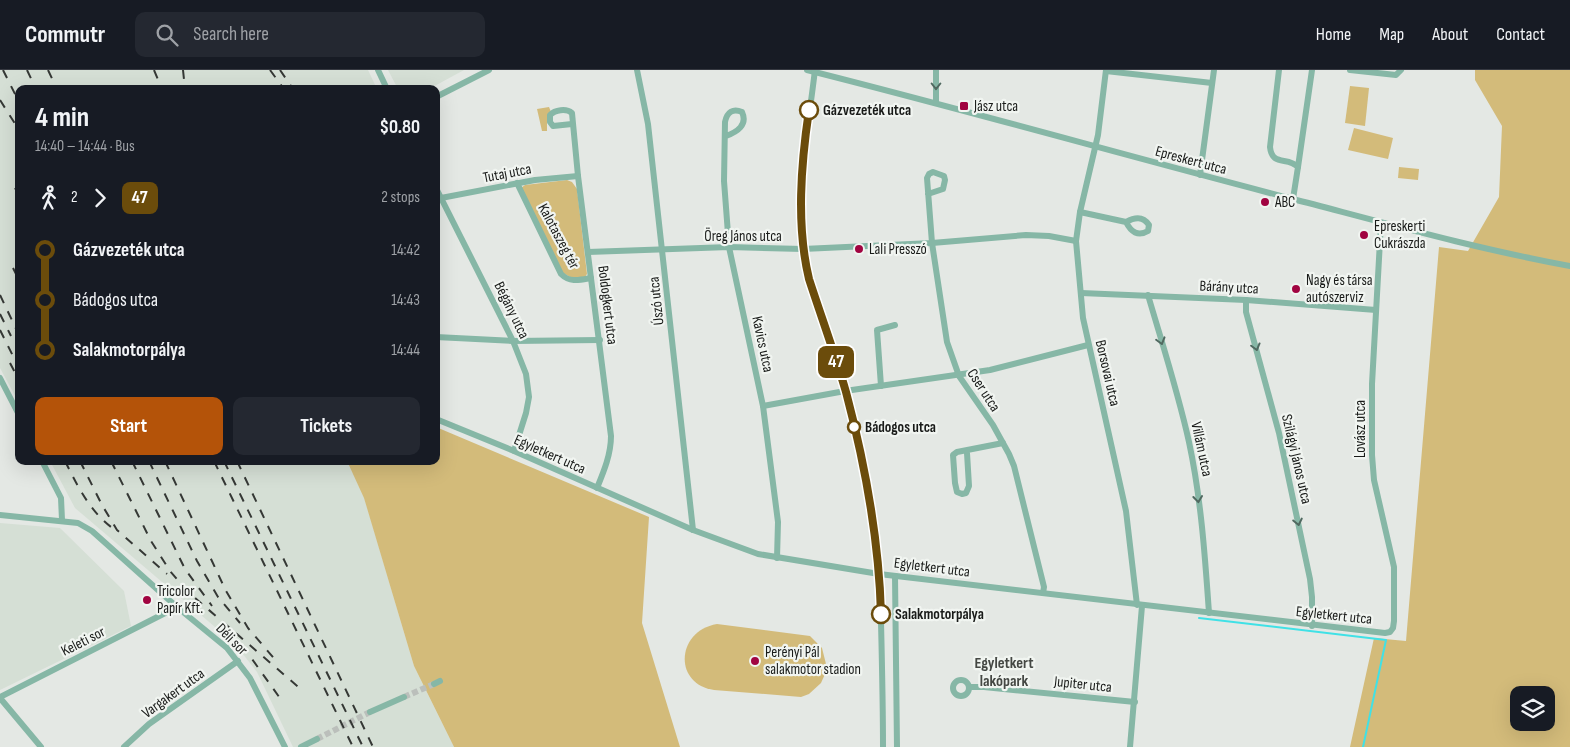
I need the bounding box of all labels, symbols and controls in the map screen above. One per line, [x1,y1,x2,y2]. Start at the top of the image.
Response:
search box [135,12,485,57]
text: Commutr [25,20,105,49]
icon: search [153,21,181,49]
text: Search here [193,23,269,46]
text: Home [1316,24,1351,45]
text: Map [1379,24,1404,45]
text: About [1432,24,1468,45]
text: Contact [1496,24,1545,45]
one-way arrow [931,83,941,91]
place label: Jász utca [973,97,1018,116]
marker: Gázvezeték utca [799,100,819,120]
marker: Jász utca [958,100,970,112]
text: 4 min [35,101,89,134]
place label: Gázvezeték utca [823,101,911,120]
text: $0.80 [379,116,420,139]
text: 14:40 – 14:44 · Bus [35,137,135,156]
street label: Epreskert utca [1153,142,1229,179]
street label: Tutaj utca [481,159,533,187]
icon: walk [35,184,63,212]
icon: forward [86,184,114,212]
text: 47 [132,187,148,208]
text: 2 [71,188,78,207]
text: 2 stops [381,188,420,207]
place label: ABC [1274,193,1295,212]
marker: ABC [1259,196,1271,208]
street label: Kalotaszeg tér [533,200,584,273]
place label: Epreskerti Cukrászda [1374,217,1426,253]
street label: Öreg János utca [704,227,782,246]
marker: Epreskerti Cukrászda [1358,229,1370,241]
text: Gázvezeték utca [73,239,185,262]
place label: Lali Presszó [869,240,927,259]
text: 14:42 [391,241,420,260]
marker: Lali Presszó [853,243,865,255]
street label: Boldogkert utca [593,265,622,346]
place label: Nagy és társa autószerviz [1306,271,1373,307]
street label: Úszó utca [644,276,668,326]
street label: Bárány utca [1199,276,1259,299]
street label: Bégány utca [490,279,534,342]
marker: Nagy és társa autószerviz [1290,283,1302,295]
text: Bádogos utca [73,289,158,312]
text: 14:43 [391,291,420,310]
street label: Kavics utca [747,314,778,374]
one-way arrow [1156,337,1166,345]
street label: Borsovai utca [1091,338,1124,408]
text: Salakmotorpálya [73,339,185,362]
text: 14:44 [391,341,420,360]
one-way arrow [1250,343,1260,351]
line badge: 47 [814,346,858,378]
text: 47 [828,351,844,372]
street label: Cser utca [963,365,1005,416]
button: Start [35,397,223,455]
button: Tickets [233,397,420,455]
street label: Lovász utca [1351,400,1370,458]
street label: Szilágyi János utca [1277,412,1316,506]
place label: Bádogos utca [865,418,936,437]
marker: Bádogos utca [847,420,861,434]
street label: Villám utca [1186,420,1217,478]
street label: Egyletkert utca [511,430,589,479]
one-way arrow [1192,496,1203,504]
one-way arrow [1293,518,1303,527]
street label: Egyletkert utca [893,553,971,582]
place label: Tricolor Papír Kft. [157,582,203,618]
marker: Tricolor Papír Kft. [141,594,153,606]
street label: Egyletkert utca [1295,602,1373,629]
marker: Salakmotorpálya [871,604,891,624]
place label: Salakmotorpálya [895,605,984,624]
street label: Déli sor [212,619,252,660]
street label: Keleti sor [58,622,109,661]
place label: Perényi Pál salakmotor stadion [765,643,861,679]
district label: Egyletkert lakópark [974,654,1034,691]
marker: Perényi Pál salakmotor stadion [749,655,761,667]
street label: Vargakert utca [138,664,209,722]
street label: Jupiter utca [1052,672,1113,697]
map controls [1510,686,1555,731]
button: layers [1510,686,1555,731]

